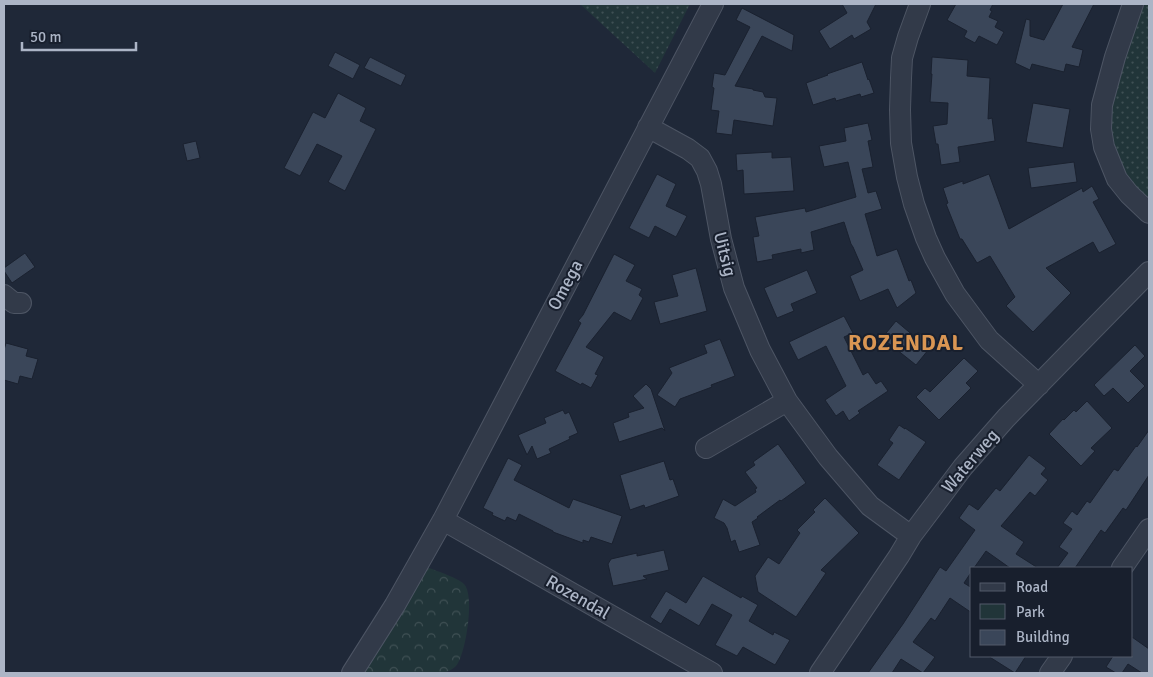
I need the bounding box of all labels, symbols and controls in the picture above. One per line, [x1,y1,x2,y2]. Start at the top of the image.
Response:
scale bar [22,20,136,52]
text: 50 m [30,28,61,46]
street label: Uitsig [709,229,741,279]
street label: Omega [543,256,587,314]
district label: ROZENDAL [848,329,964,356]
street label: Waterweg [937,424,1003,498]
legend [970,567,1133,657]
street label: Rozendal [542,570,614,624]
text: Road [1016,578,1048,596]
text: Park [1016,603,1045,621]
text: Building [1016,628,1070,646]

